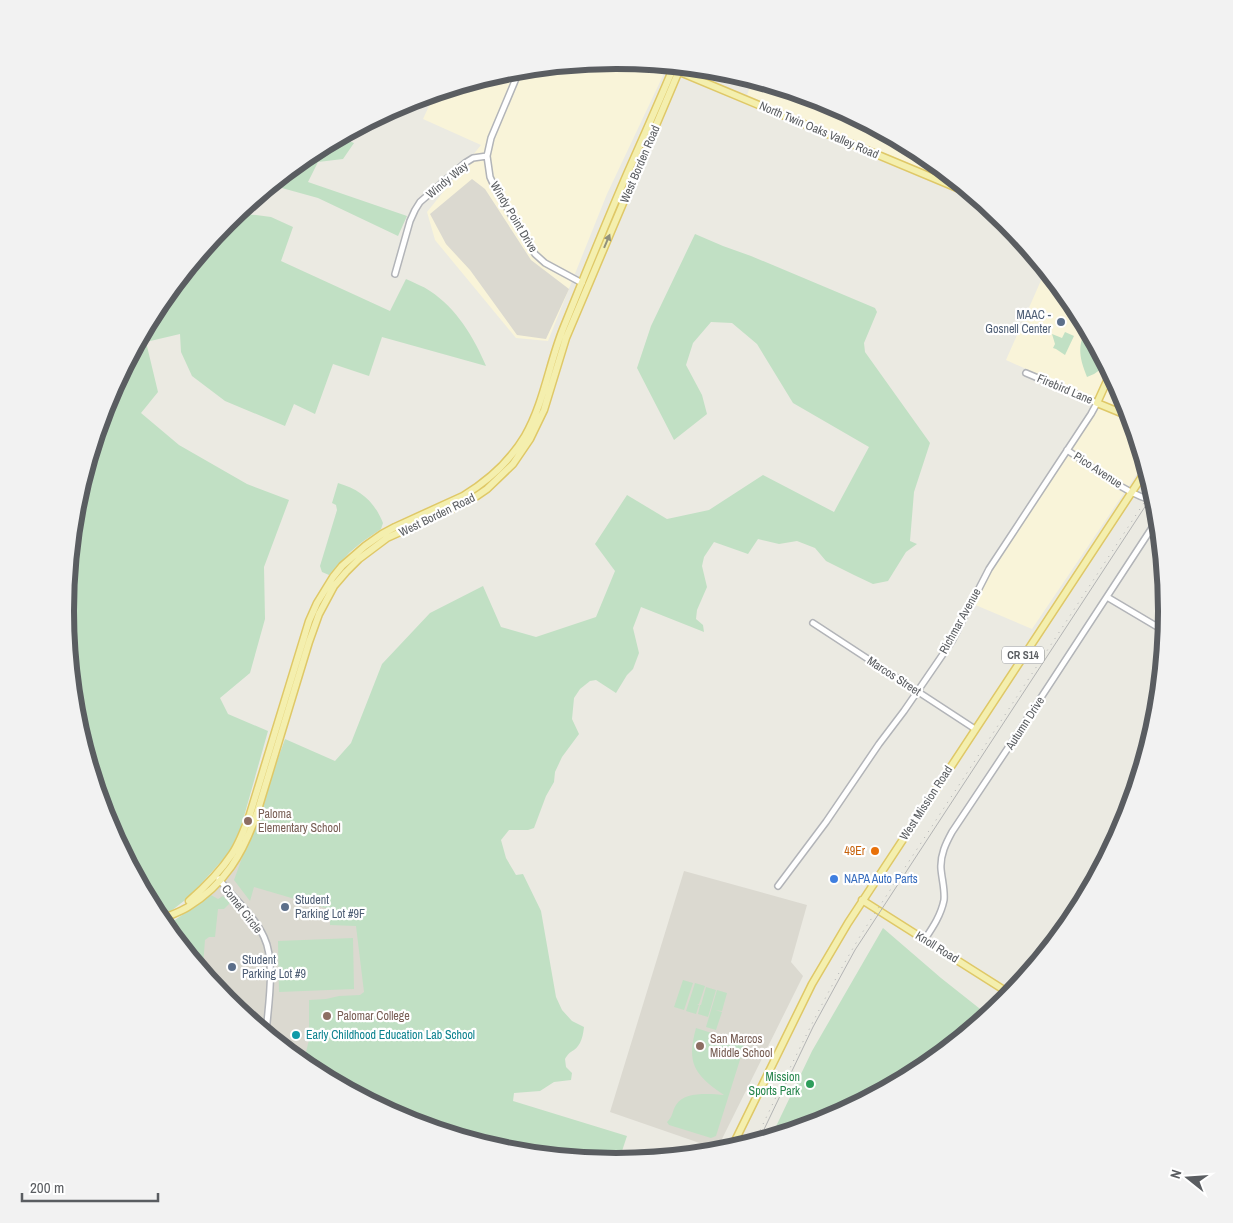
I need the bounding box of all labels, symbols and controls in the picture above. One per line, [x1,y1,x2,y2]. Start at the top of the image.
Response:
street label: North Twin Oaks Valley Road [757,98,881,162]
street label: West Borden Road [616,123,664,205]
street label: Windy Way [423,158,471,202]
street label: Windy Point Drive [487,179,541,255]
one-way arrow [604,234,612,248]
place label: MAAC - Gosnell Center [985,307,1052,337]
marker: MAAC - Gosnell Center [1055,316,1067,328]
street label: Firebird Lane [1035,370,1095,408]
street label: Pico Avenue [1071,448,1125,492]
street label: West Borden Road [396,490,478,540]
street label: Richmar Avenue [935,585,985,657]
road number: CR S14 [1002,646,1044,664]
street label: Marcos Street [864,653,924,700]
street label: Autumn Drive [1001,693,1048,753]
street label: West Mission Road [896,763,956,843]
place label: Paloma Elementary School [258,806,341,836]
marker: Paloma Elementary School [242,815,254,827]
place label: 49Er [844,843,866,859]
marker: 49Er [869,845,881,857]
place label: NAPA Auto Parts [844,871,918,887]
marker: NAPA Auto Parts [828,873,840,885]
street label: Comet Circle [218,881,266,937]
place label: Student Parking Lot #9F [295,892,365,922]
marker: Student Parking Lot #9F [279,901,291,913]
street label: Knoll Road [912,927,962,967]
place label: Student Parking Lot #9 [242,952,306,982]
marker: Student Parking Lot #9 [226,961,238,973]
place label: Palomar College [337,1008,410,1024]
marker: Palomar College [321,1010,333,1022]
place label: Early Childhood Education Lab School [306,1027,475,1043]
marker: Early Childhood Education Lab School [290,1029,302,1041]
place label: San Marcos Middle School [710,1031,772,1061]
marker: San Marcos Middle School [694,1040,706,1052]
place label: Mission Sports Park [749,1069,800,1099]
marker: Mission Sports Park [804,1078,816,1090]
north arrow [1163,1153,1213,1203]
text: N [1166,1168,1185,1181]
scale bar [22,1170,159,1202]
text: 200 m [30,1177,64,1198]

